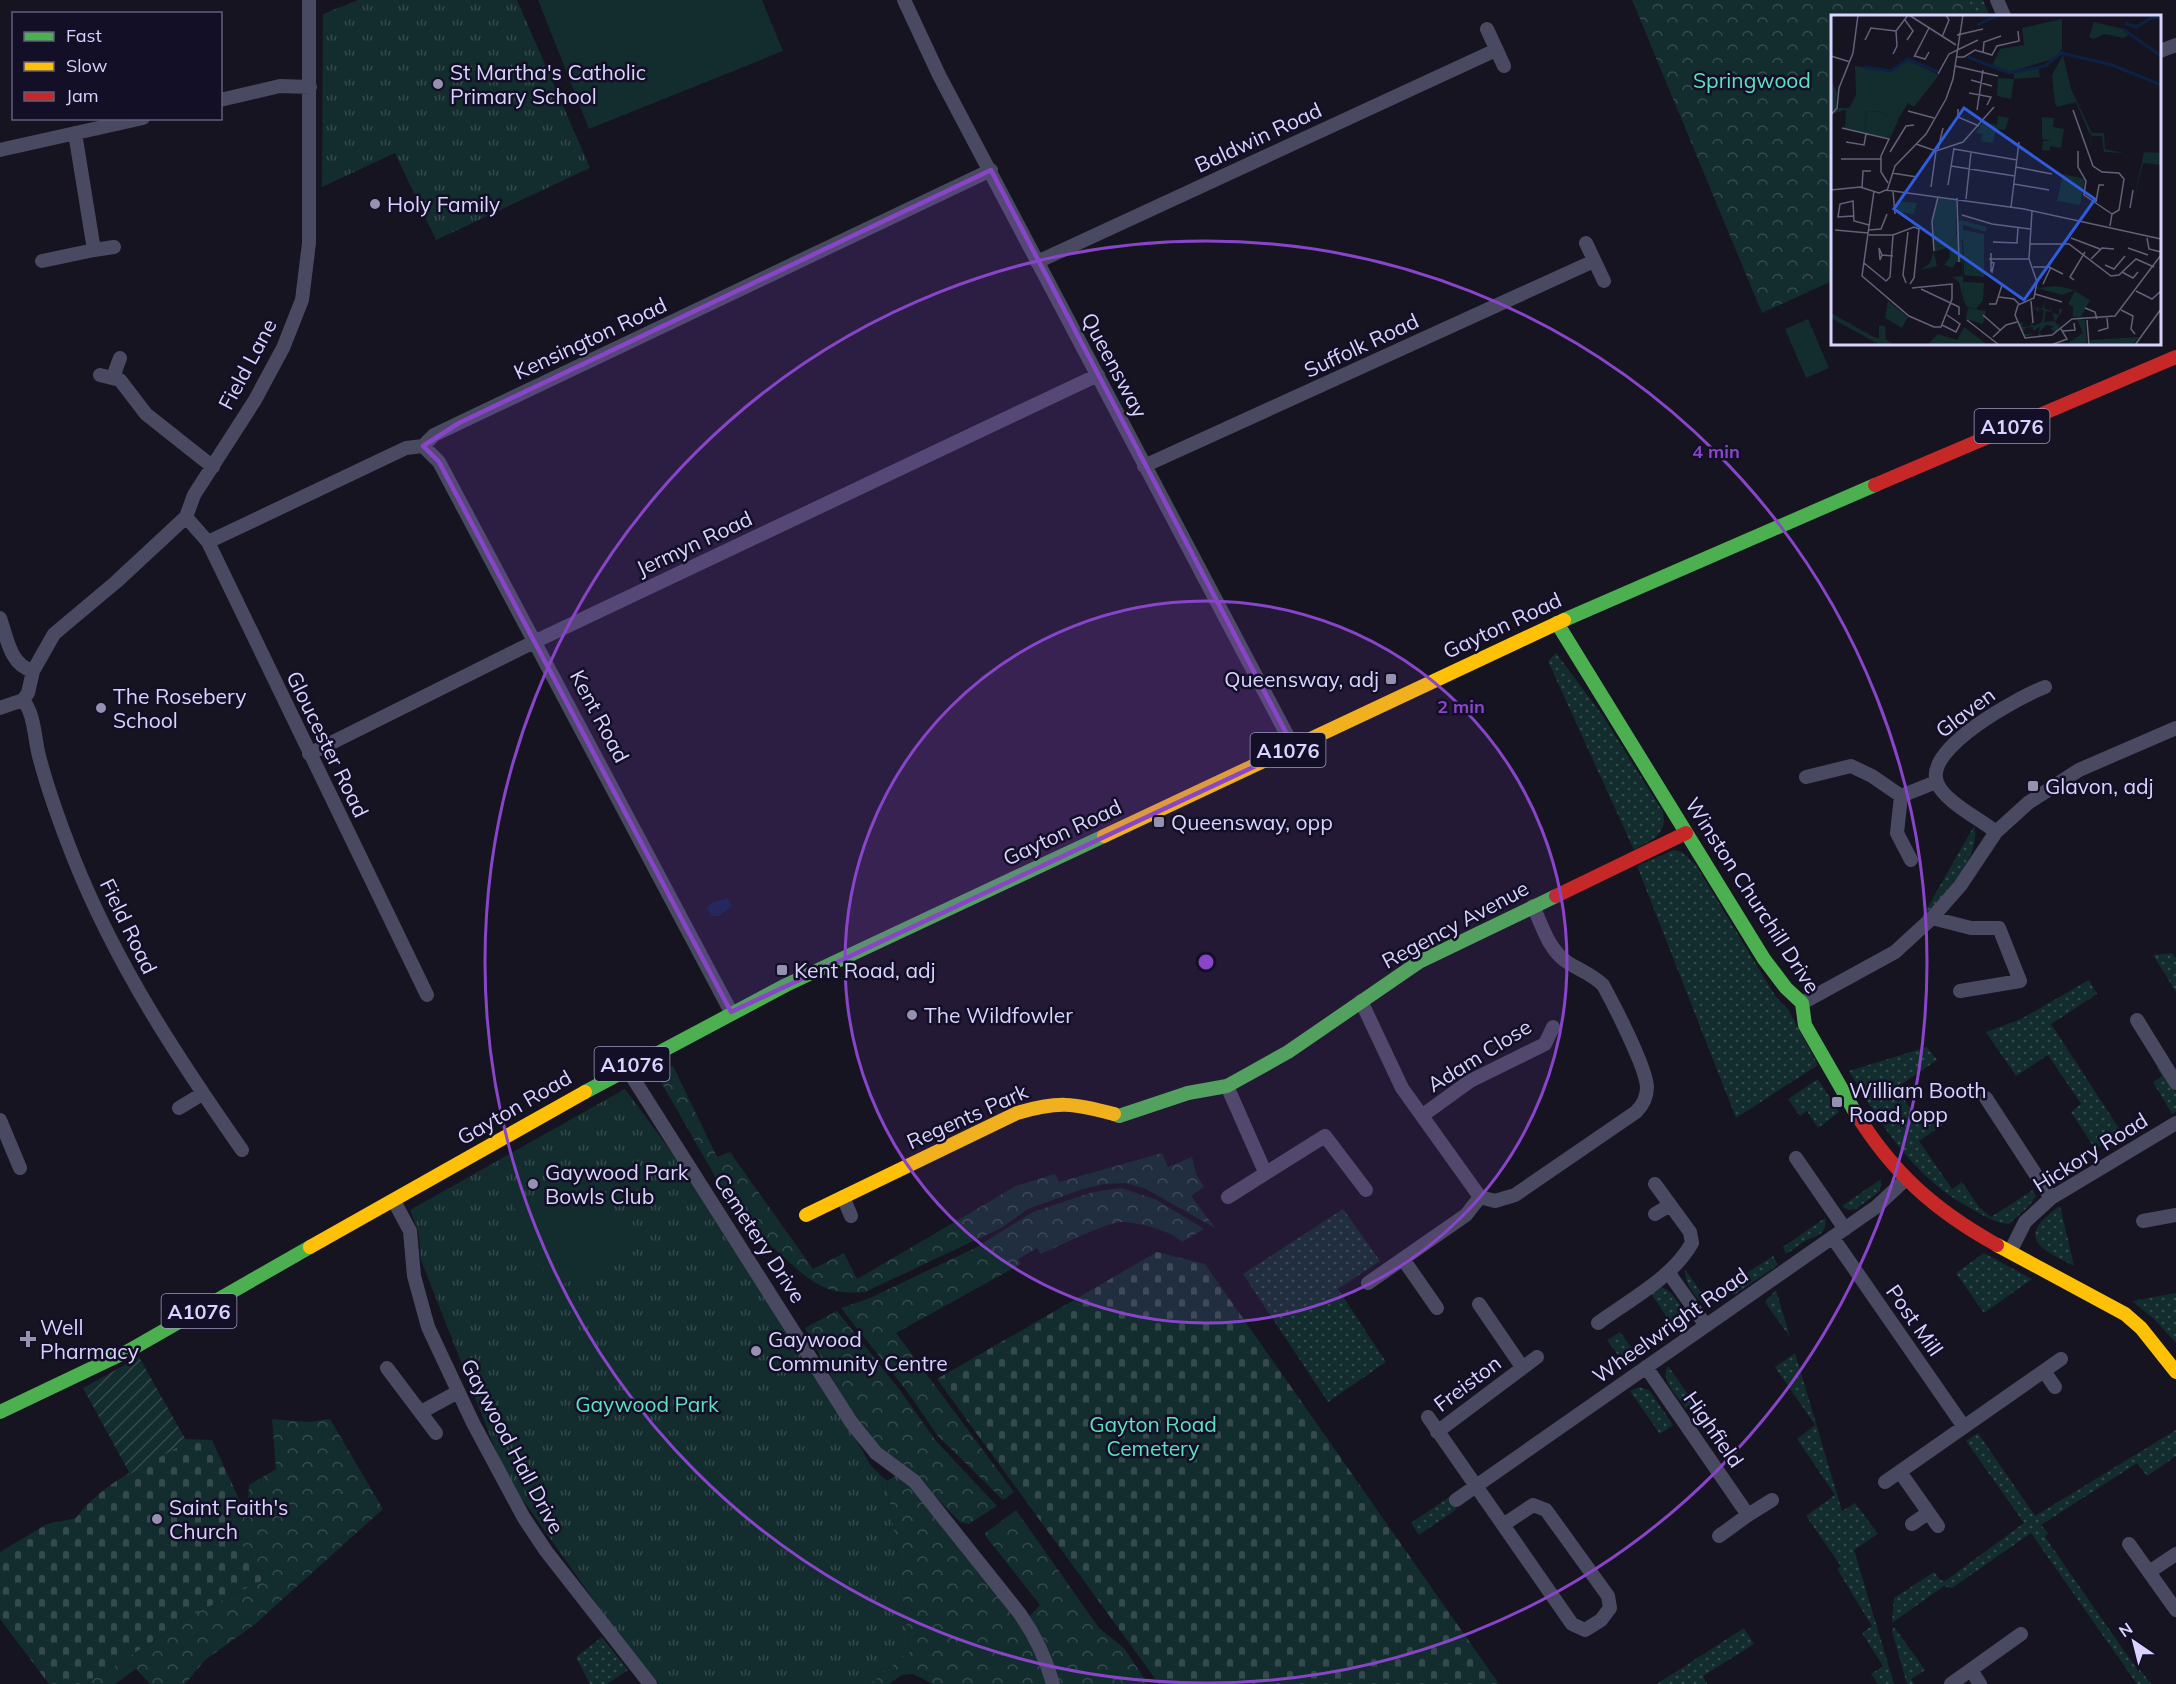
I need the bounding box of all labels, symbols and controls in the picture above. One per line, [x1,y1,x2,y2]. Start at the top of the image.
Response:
legend [12,12,222,120]
inset map [1831,15,2161,345]
text: Fast [66,24,102,47]
text: Slow [66,54,108,77]
place label: St Martha's Catholic Primary School [450,59,646,109]
park label: Springwood [1693,67,1811,93]
marker: St Martha's Catholic Primary School [431,77,445,91]
text: Jam [66,84,99,107]
street label: Baldwin Road [1190,96,1326,178]
place label: Holy Family [387,191,500,217]
marker: Holy Family [368,197,382,211]
street label: Kensington Road [509,291,671,385]
street label: Suffolk Road [1300,307,1422,383]
street label: Queensway [1076,308,1154,422]
street label: Field Lane [212,314,282,414]
road number: A1076 [1974,409,2050,443]
text: 4 min [1692,440,1740,463]
street label: Jermyn Road [632,505,756,581]
street label: Gayton Road [1439,586,1565,664]
street label: Kent Road [565,665,635,767]
place label: Queensway, adj [1224,666,1379,692]
street label: Gloucester Road [281,667,375,821]
marker: Queensway, adj [1384,672,1398,686]
street label: Glaven [1930,681,2000,743]
place label: The Rosebery School [113,683,246,733]
text: 2 min [1437,695,1485,718]
marker: The Rosebery School [94,701,108,715]
road number: A1076 [1250,733,1326,767]
place label: Glavon, adj [2045,773,2154,799]
marker: Glavon, adj [2026,779,2040,793]
street label: Winston Churchill Drive [1680,792,1826,998]
street label: Gayton Road [999,793,1125,871]
place label: Queensway, opp [1171,809,1333,835]
marker: Queensway, opp [1152,815,1166,829]
street label: Field Road [95,874,163,978]
street label: Regency Avenue [1377,874,1533,974]
centre of rings [1196,952,1216,972]
place label: Kent Road, adj [794,957,936,983]
marker: Kent Road, adj [775,963,789,977]
place label: The Wildfowler [924,1002,1073,1028]
marker: The Wildfowler [905,1008,919,1022]
street label: Adam Close [1422,1013,1536,1097]
road number: A1076 [594,1047,670,1081]
street label: Gayton Road [452,1064,576,1150]
place label: William Booth Road, opp [1849,1077,1987,1127]
street label: Regents Park [903,1078,1032,1154]
marker: William Booth Road, opp [1830,1095,1844,1109]
street label: Hickory Road [2028,1106,2152,1198]
place label: Gaywood Park Bowls Club [545,1159,689,1209]
street label: Cemetery Drive [708,1168,812,1308]
marker: Gaywood Park Bowls Club [526,1177,540,1191]
street label: Wheelwright Road [1587,1262,1753,1388]
street label: Post Mill [1881,1279,1949,1361]
road number: A1076 [162,1294,236,1328]
place label: Well Pharmacy [40,1314,139,1364]
place label: Gaywood Community Centre [768,1326,948,1376]
marker: Well Pharmacy [21,1332,35,1346]
marker: Gaywood Community Centre [749,1344,763,1358]
street label: Freiston [1428,1349,1506,1417]
street label: Gaywood Hall Drive [456,1354,570,1538]
street label: Highfield [1678,1386,1750,1472]
park label: Gaywood Park [575,1391,719,1417]
park label: Gayton Road Cemetery [1089,1411,1217,1461]
place label: Saint Faith's Church [169,1494,289,1544]
marker: Saint Faith's Church [150,1512,164,1526]
north arrow [2104,1612,2164,1672]
text: N [2115,1618,2136,1641]

